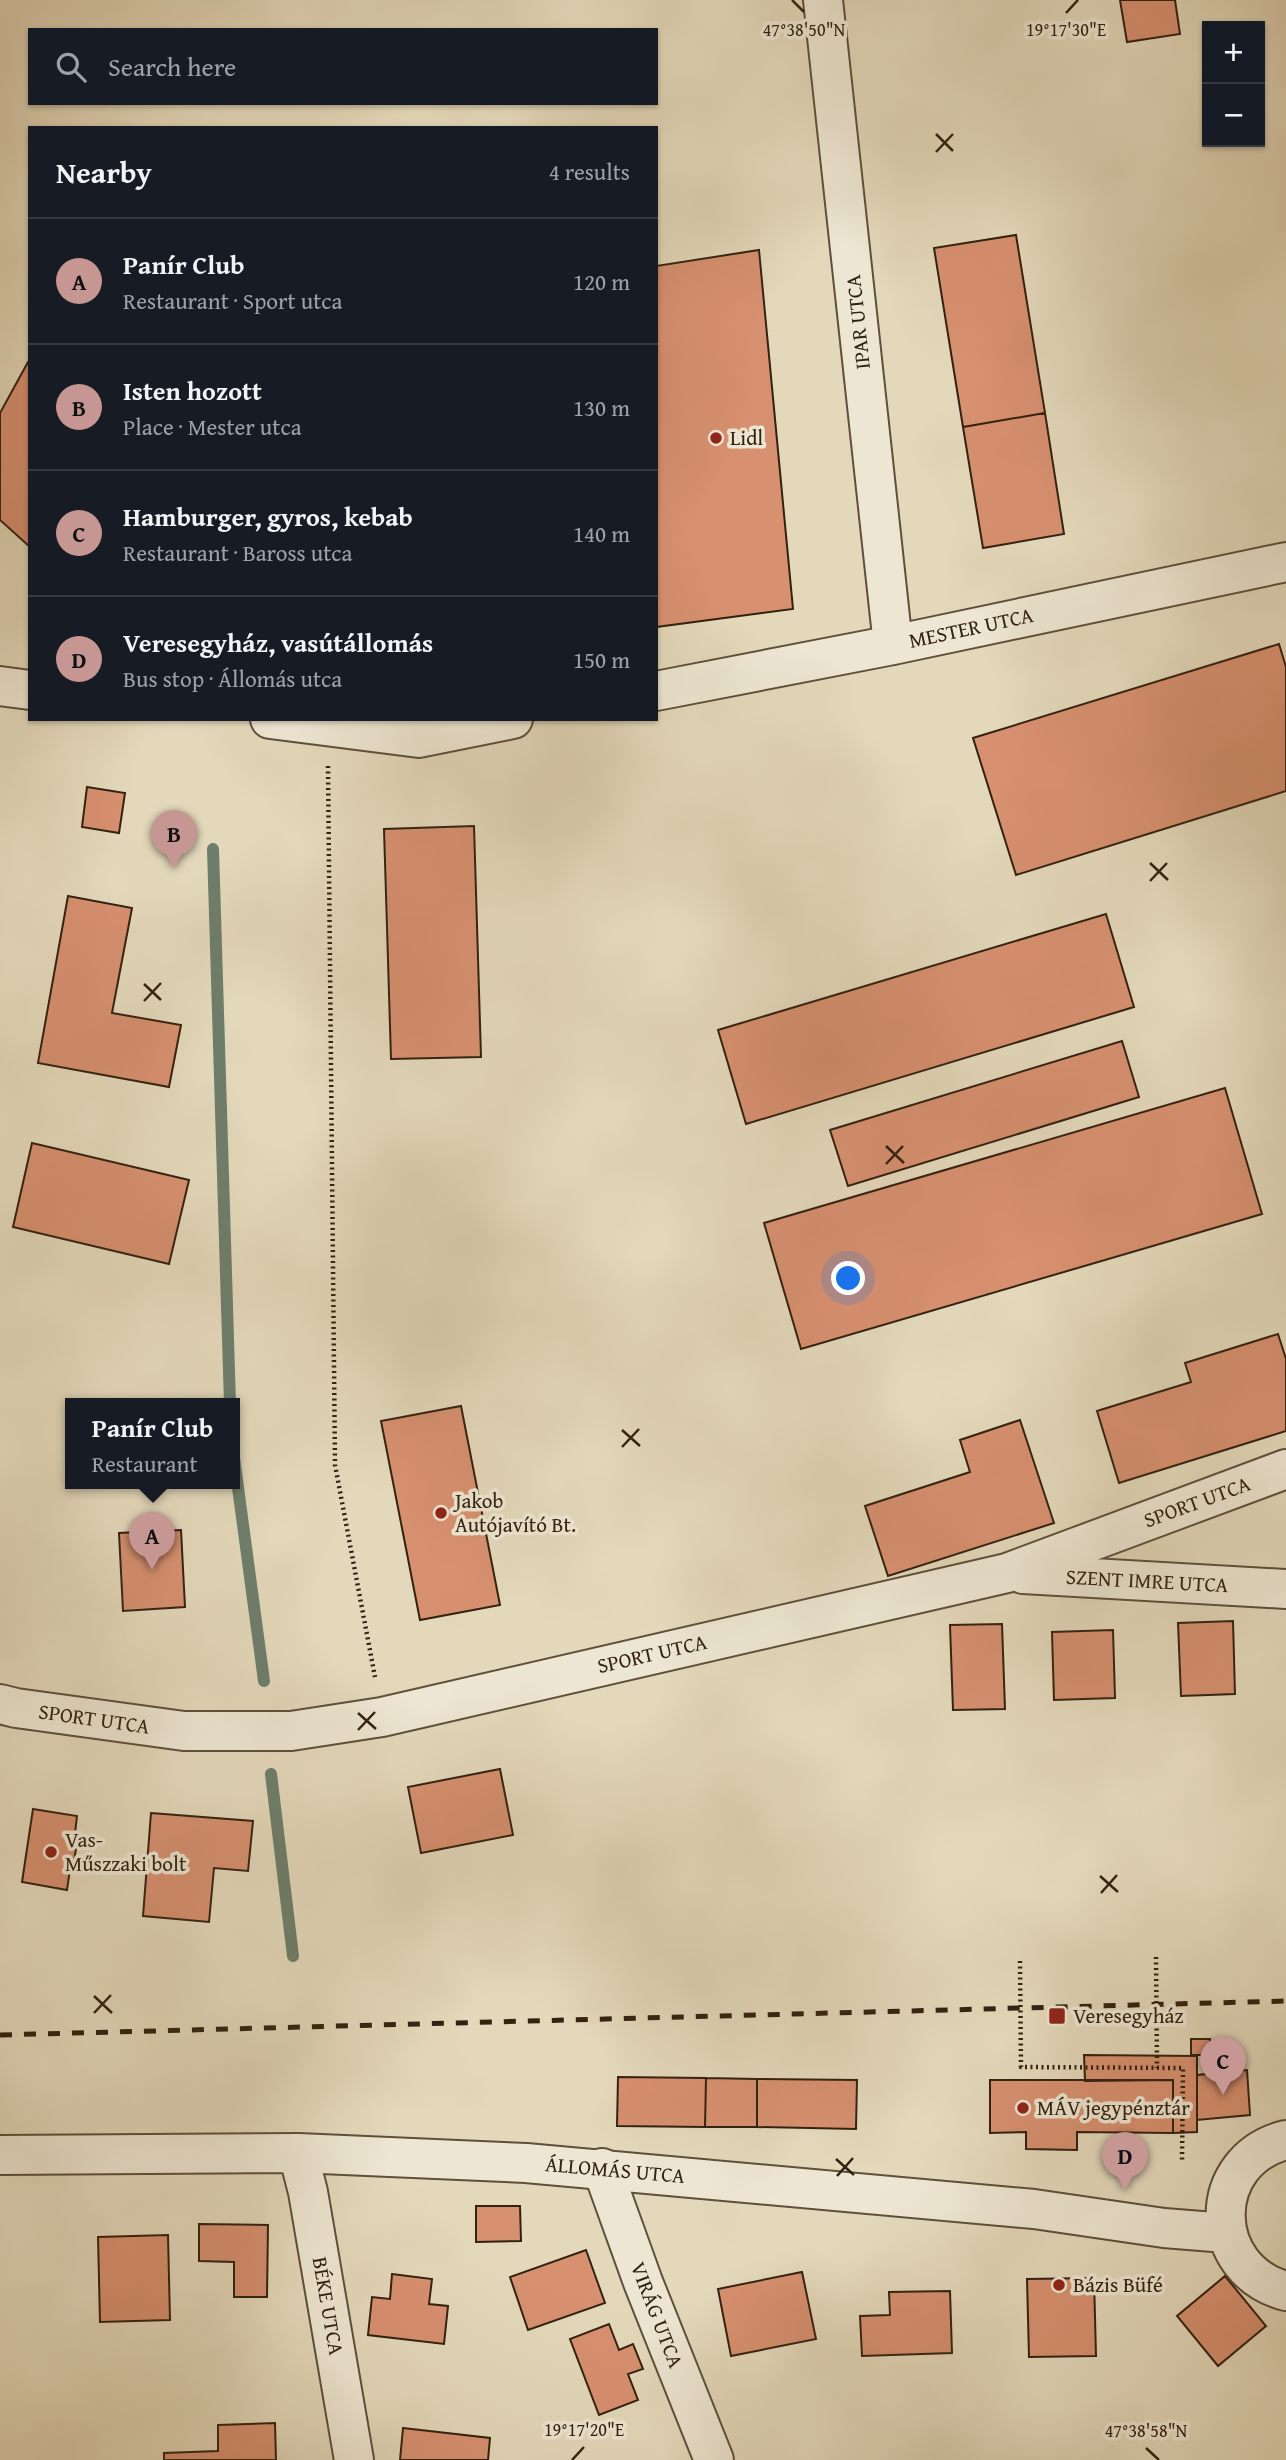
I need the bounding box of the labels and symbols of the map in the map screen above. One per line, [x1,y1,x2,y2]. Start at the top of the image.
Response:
text: 47°38'50"N [763,16,846,43]
text: 19°17'30"E [1026,16,1106,43]
street label: IPAR UTCA [837,273,878,371]
place label: Lidl [730,422,763,453]
marker: Lidl [708,430,724,446]
street label: MESTER UTCA [906,599,1036,656]
pin: B [151,810,197,868]
your location [831,1261,865,1295]
street label: SPORT UTCA [1139,1468,1255,1535]
place label: Jakob Autójavító Bt. [452,1485,576,1540]
marker: Jakob Autójavító Bt. [433,1505,449,1521]
pin: A [129,1512,175,1570]
street label: SZENT IMRE UTCA [1065,1561,1229,1600]
street label: SPORT UTCA [594,1626,710,1681]
street label: SPORT UTCA [37,1695,152,1742]
place label: Vas- Műszzaki bolt [65,1824,187,1879]
marker: Vas- Műszzaki bolt [43,1844,59,1860]
place label: Veresegyház [1073,2000,1184,2031]
marker: Veresegyház [1047,2006,1067,2026]
pin: C [1200,2037,1246,2095]
place label: MÁV jegypénztár [1037,2092,1190,2123]
marker: MÁV jegypénztár [1015,2100,1031,2116]
pin: D [1102,2132,1148,2190]
street label: ÁLLOMÁS UTCA [544,2148,686,2191]
street label: BÉKE UTCA [305,2254,352,2358]
street label: VIRÁG UTCA [623,2257,692,2373]
place label: Bázis Büfé [1073,2269,1163,2300]
marker: Bázis Büfé [1051,2277,1067,2293]
text: 19°17'20"E [544,2416,624,2443]
text: 47°38'58"N [1105,2417,1188,2444]

